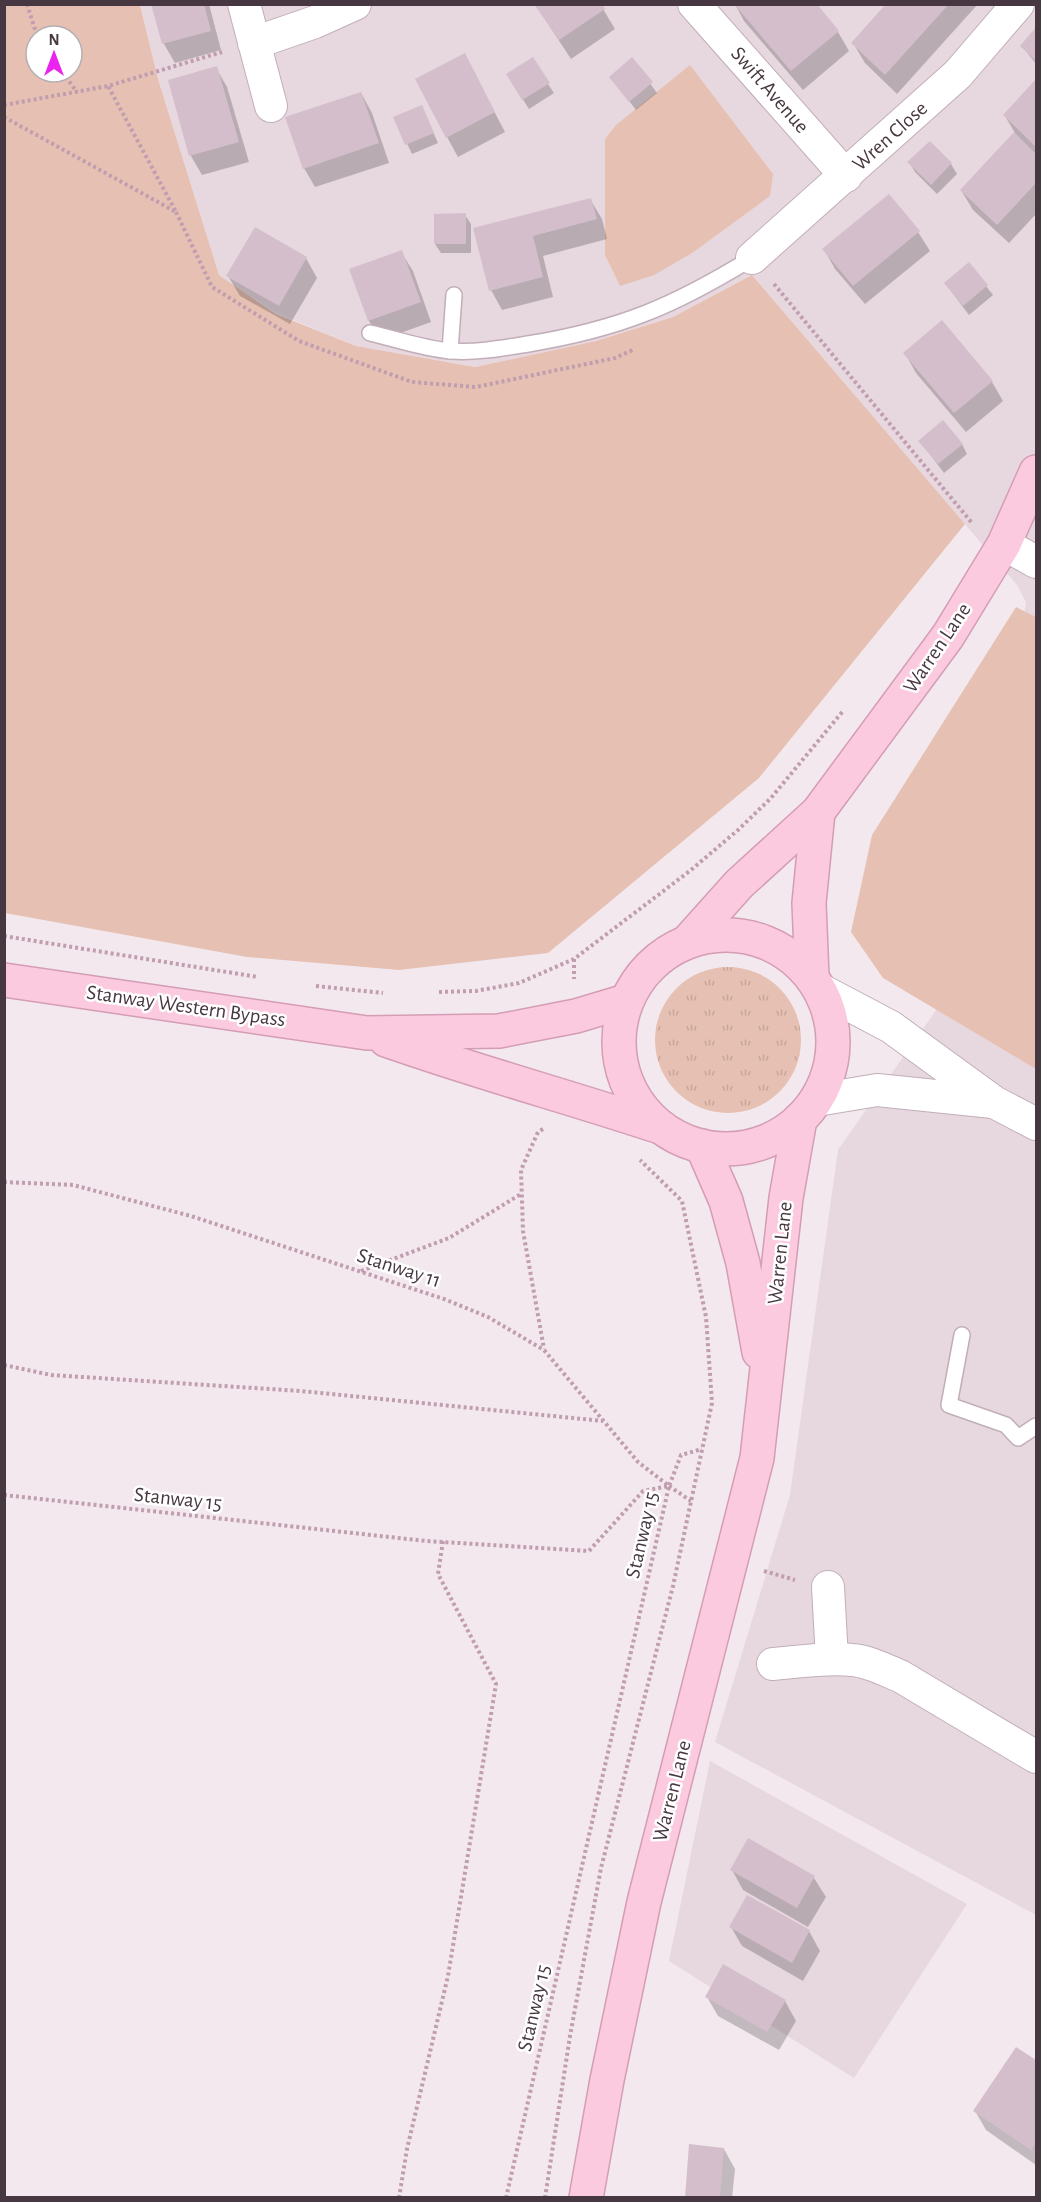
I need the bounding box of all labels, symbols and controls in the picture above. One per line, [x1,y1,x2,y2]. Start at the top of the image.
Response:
north arrow [24,24,84,84]
text: N [48,32,60,48]
street label: Swift Avenue [727,43,813,137]
street label: Wren Close [849,97,931,175]
street label: Warren Lane [899,599,975,697]
street label: Stanway Western Bypass [85,982,287,1030]
street label: Warren Lane [764,1200,796,1306]
street label: Stanway 11 [355,1245,443,1291]
street label: Stanway 15 [133,1484,223,1514]
street label: Stanway 15 [622,1490,662,1580]
street label: Warren Lane [649,1738,695,1844]
street label: Stanway 15 [514,1963,554,2053]

